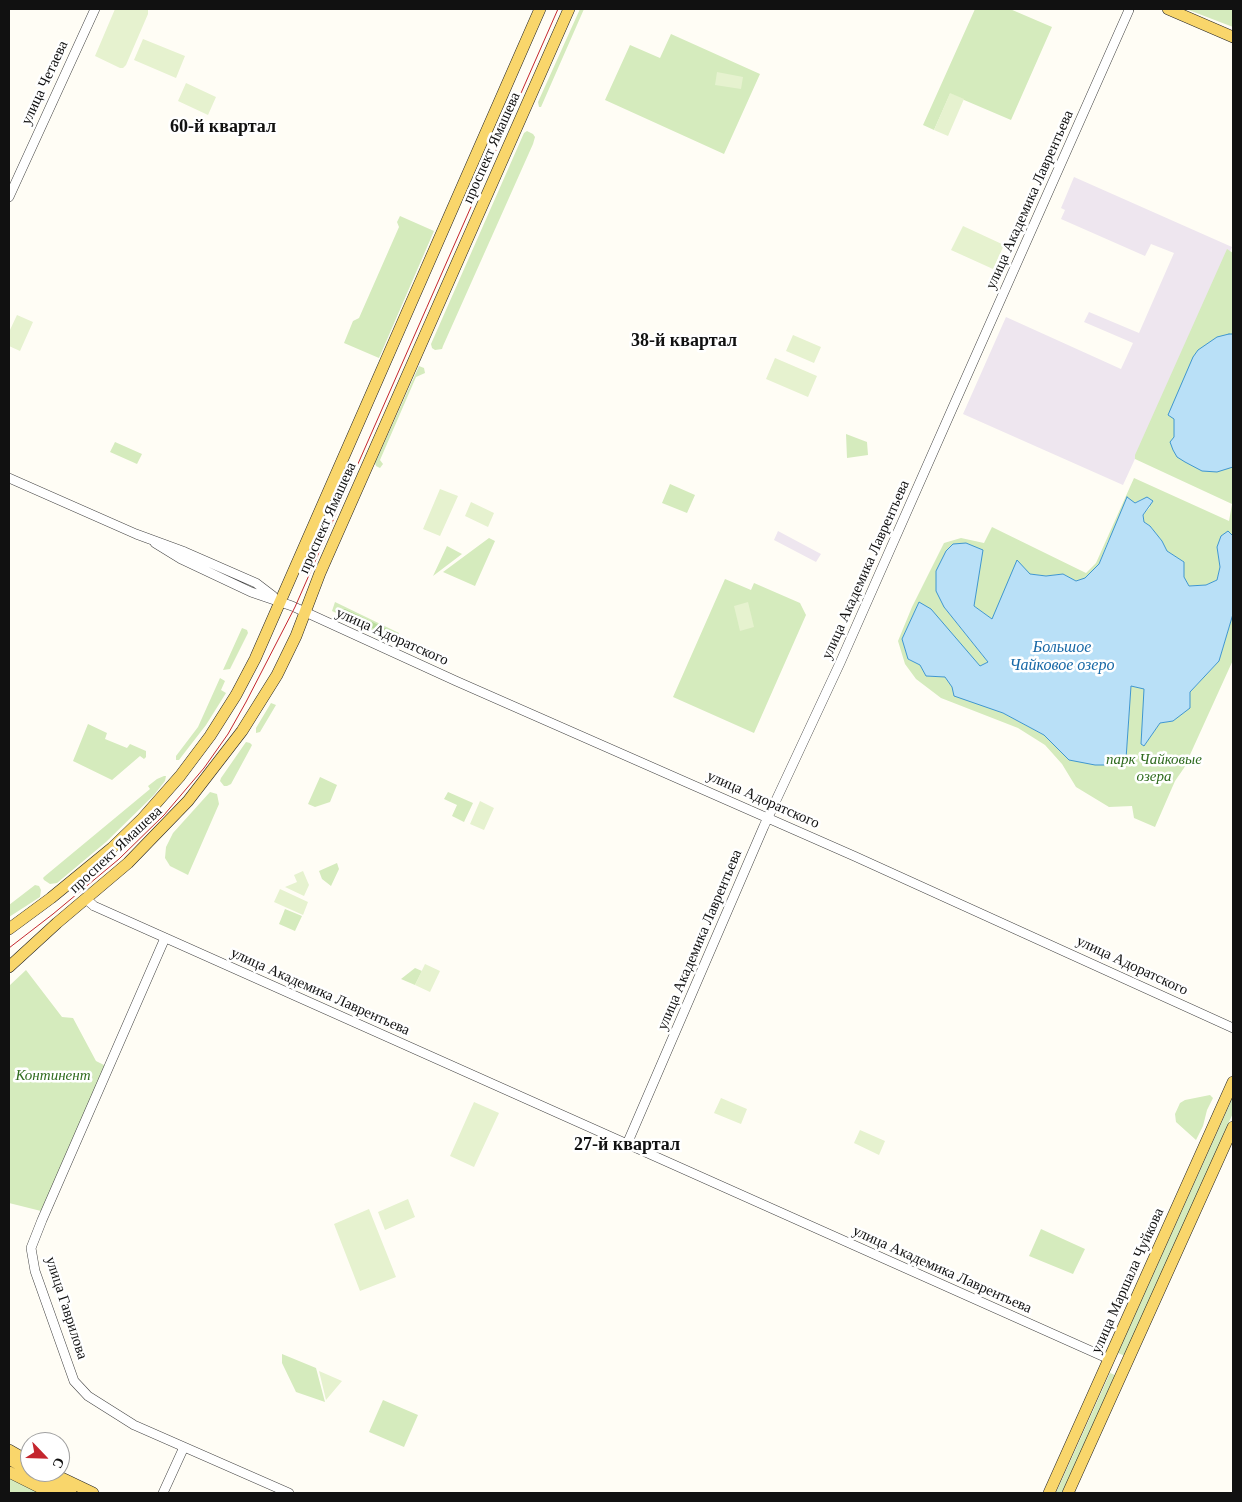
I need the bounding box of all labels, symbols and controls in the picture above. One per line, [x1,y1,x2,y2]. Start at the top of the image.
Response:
street label: улица Четаева [18,38,72,128]
street label: проспект Ямашева [459,90,525,206]
street label: улица Академика Лаврентьева [982,108,1078,292]
district label: 60-й квартал [170,116,276,138]
district label: 38-й квартал [631,330,737,352]
street label: проспект Ямашева [295,460,361,576]
street label: улица Академика Лаврентьева [818,478,914,662]
street label: улица Адоратского [333,604,451,670]
water label: Большое Чайковое озеро [1010,638,1114,676]
park label: парк Чайковые озера [1106,751,1202,786]
street label: улица Адоратского [704,767,822,833]
street label: проспект Ямашева [66,803,166,897]
street label: улица Академика Лаврентьева [654,847,746,1033]
street label: улица Адоратского [1073,932,1191,1000]
street label: улица Академика Лаврентьева [228,944,412,1040]
park label: Континент [15,1067,91,1085]
district label: 27-й квартал [574,1134,680,1156]
street label: улица Маршала Чуйкова [1088,1205,1168,1357]
street label: улица Академика Лаврентьева [850,1222,1034,1318]
street label: улица Гаврилова [41,1254,91,1362]
north arrow [20,1432,70,1482]
text: С [49,1455,67,1471]

